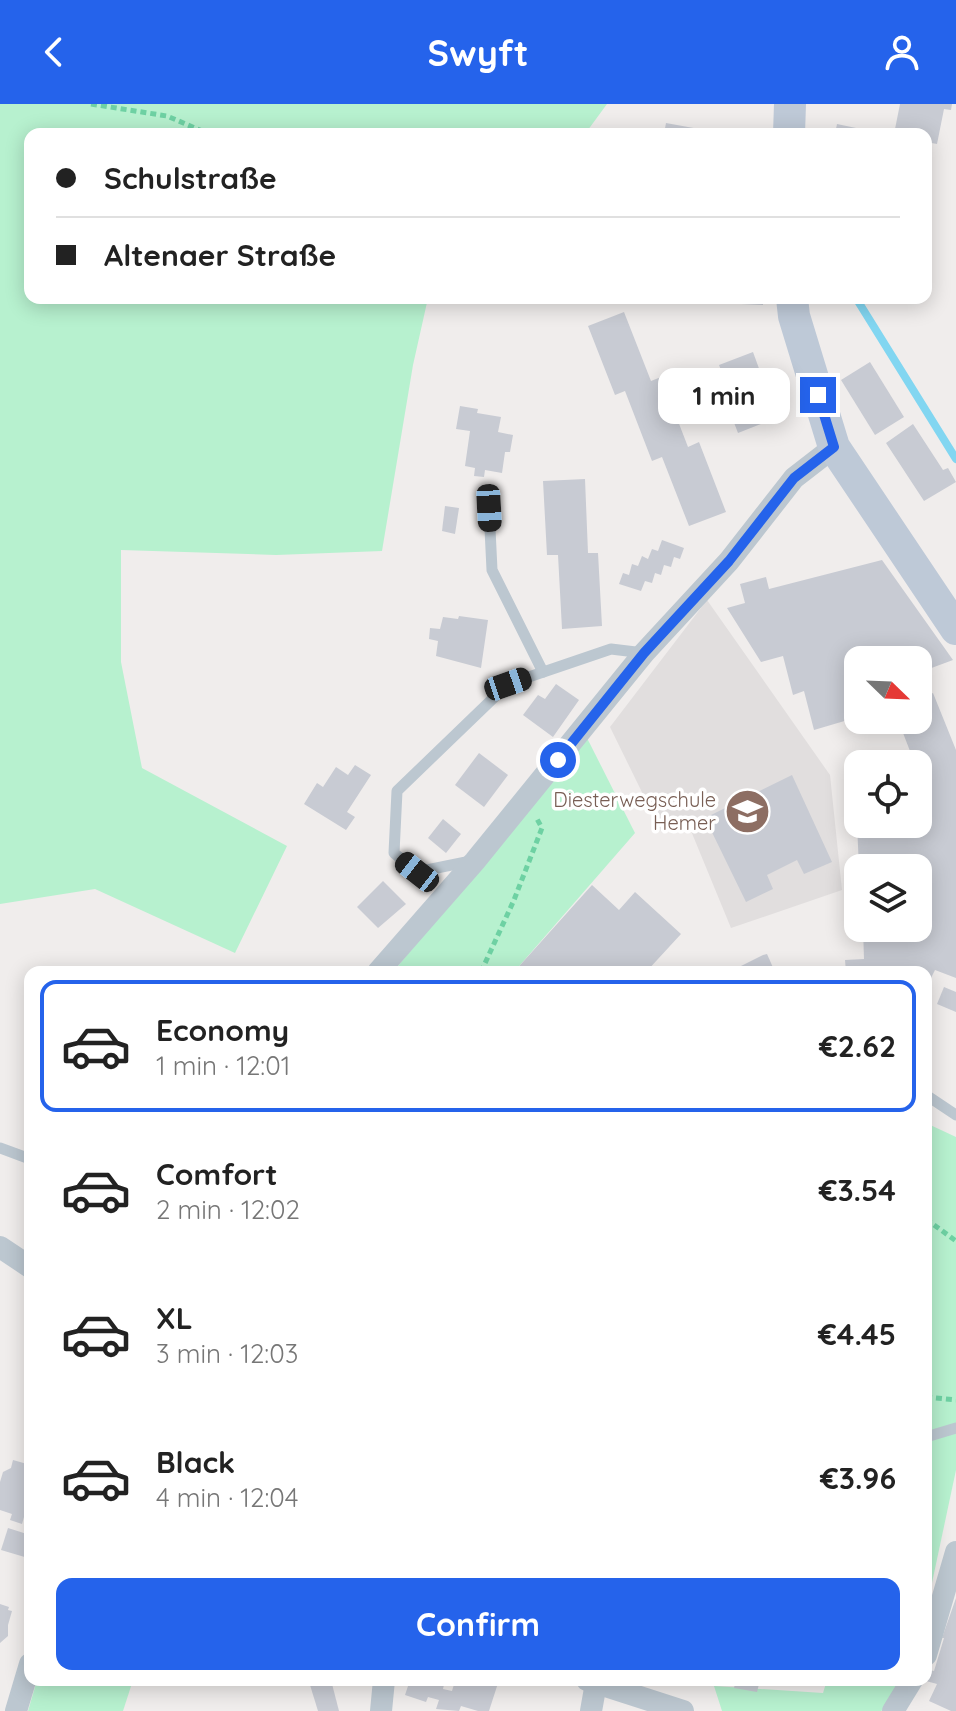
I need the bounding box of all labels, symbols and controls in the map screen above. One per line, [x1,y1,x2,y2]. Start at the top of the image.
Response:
icon: back [32,30,76,74]
text: Swyft [428,30,528,75]
icon: person [880,30,924,74]
text: Schulstraße [104,159,277,197]
text: Altenaer Straße [104,236,336,274]
callout: 1 min [658,367,790,423]
route end [800,377,836,413]
text: 1 min [693,379,756,412]
car [476,483,502,533]
north arrow [844,646,932,734]
map controls [844,646,932,942]
car [481,665,535,703]
route start [540,742,576,778]
button: locate [844,750,932,838]
place label: Diesterwegschule Hemer [553,787,716,835]
school or university icon: Diesterwegschule Hemer [723,787,771,835]
car [391,848,443,896]
button: layers [844,854,932,942]
icon: car [60,1010,132,1082]
text: Economy [156,1011,289,1049]
text: €2.62 [819,1027,896,1065]
text: 1 min · 12:01 [156,1049,290,1082]
icon: car [60,1154,132,1226]
text: Comfort [156,1155,277,1193]
text: €3.54 [819,1171,896,1209]
text: 2 min · 12:02 [156,1193,300,1226]
icon: car [60,1298,132,1370]
text: XL [156,1299,193,1337]
text: €4.45 [818,1315,896,1353]
text: 3 min · 12:03 [156,1337,298,1370]
icon: car [60,1442,132,1514]
text: Black [156,1443,235,1481]
text: €3.96 [820,1459,896,1497]
text: 4 min · 12:04 [156,1481,298,1514]
button: Confirm [56,1578,900,1670]

